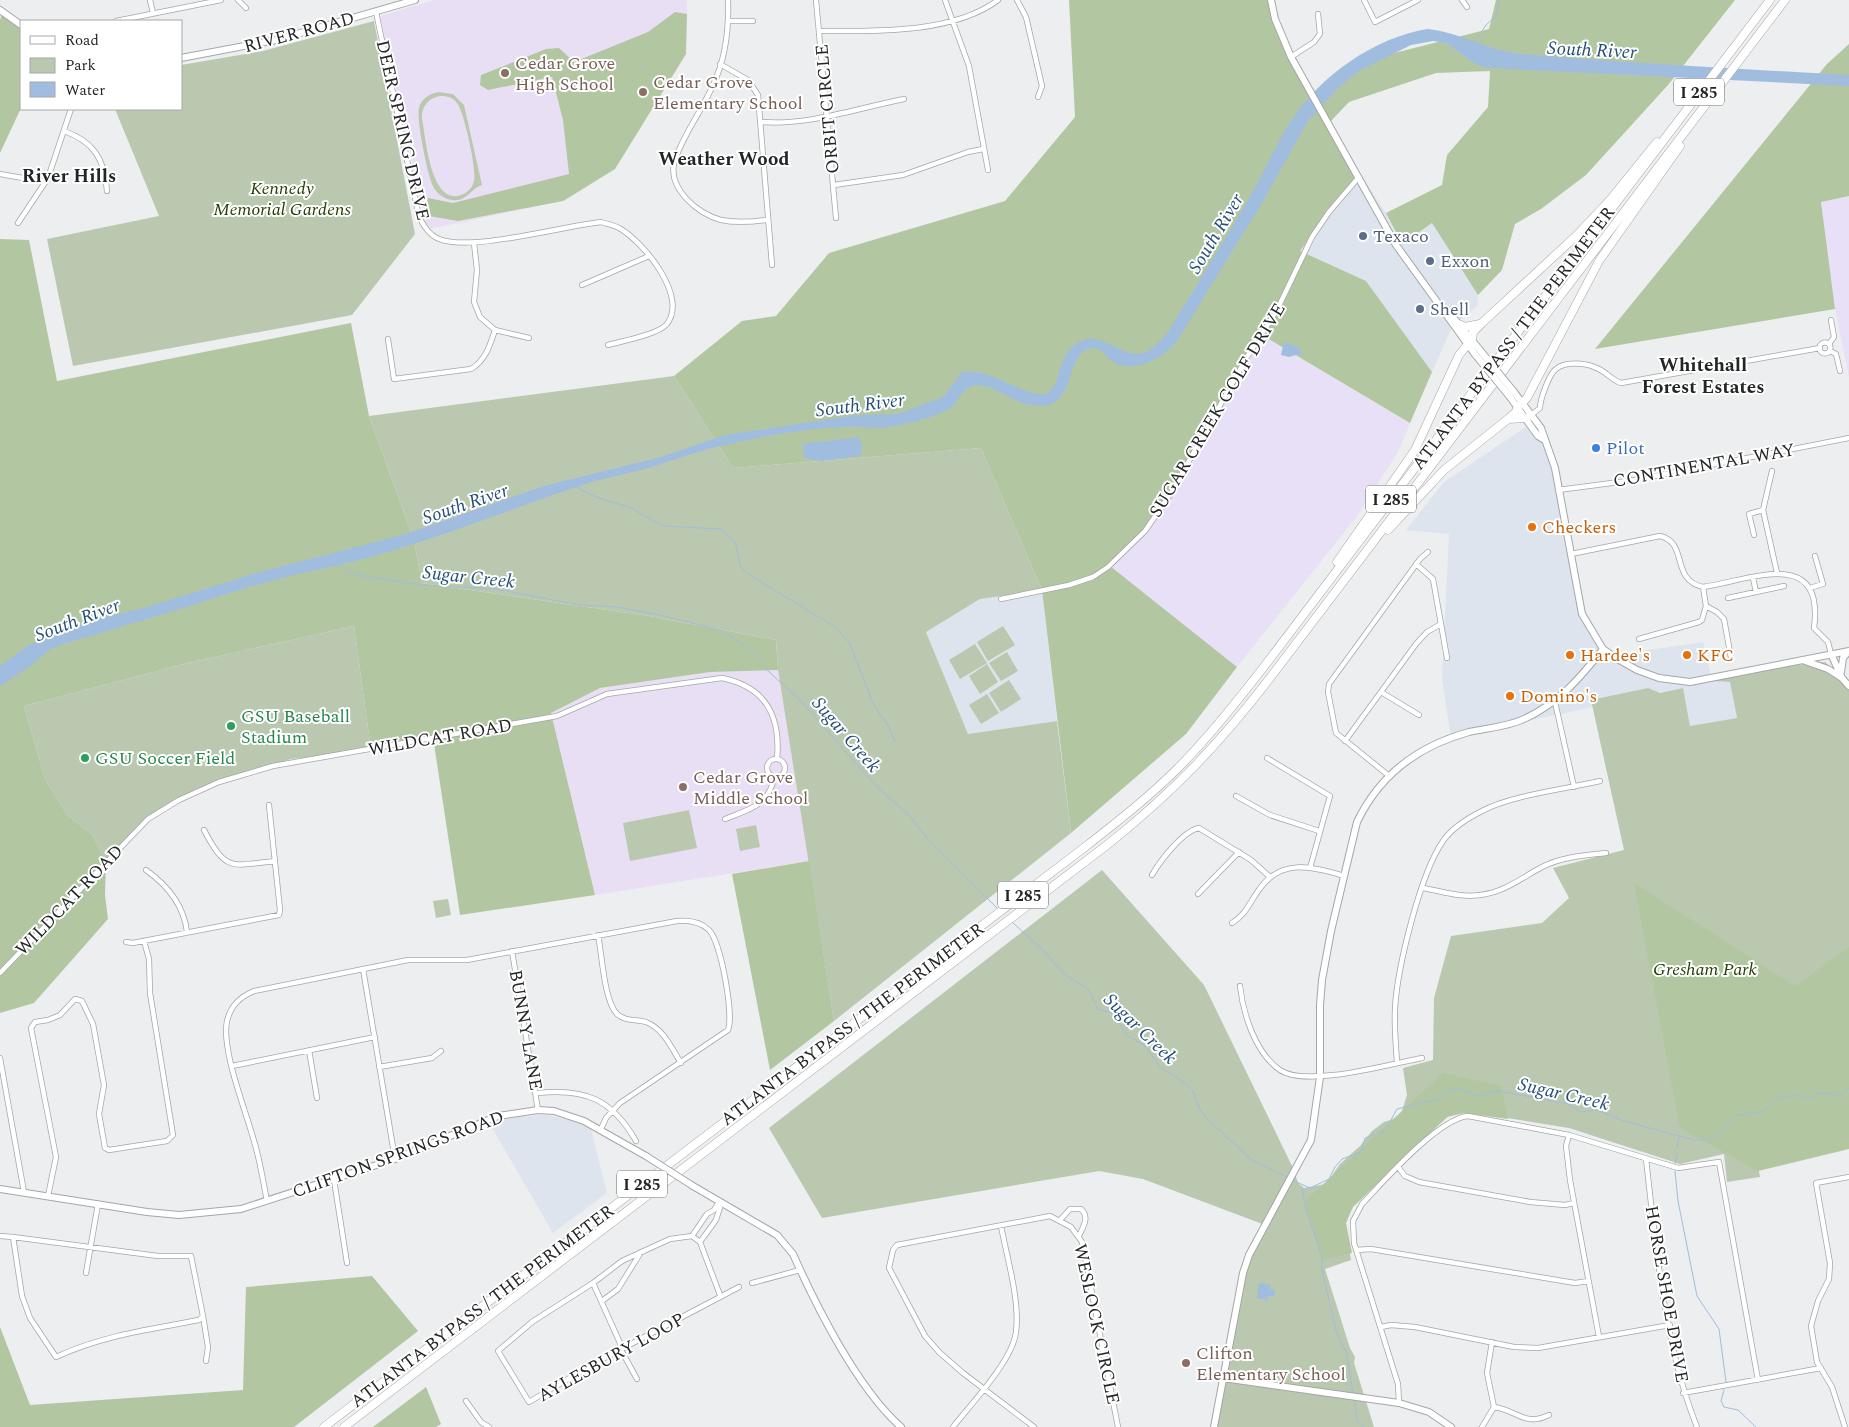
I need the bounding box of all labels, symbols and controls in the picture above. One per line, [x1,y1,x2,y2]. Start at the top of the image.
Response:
street label: RIVER ROAD [241,5,358,60]
legend [20,20,182,110]
text: Road [65,29,99,52]
water label: South River [1547,34,1638,67]
street label: DEER SPRING DRIVE [369,37,436,223]
street label: ORBIT CIRCLE [808,43,847,175]
place label: Cedar Grove High School [515,50,615,98]
text: Park [65,54,96,77]
marker: Cedar Grove High School [499,67,511,79]
place label: Cedar Grove Elementary School [653,69,803,117]
road number: I 285 [1674,78,1724,105]
text: Water [65,79,105,102]
marker: Cedar Grove Elementary School [637,86,649,98]
district label: Weather Wood [658,145,790,174]
district label: River Hills [22,162,116,191]
park label: Kennedy Memorial Gardens [213,175,351,223]
water label: South River [1181,188,1252,279]
street label: ATLANTA BYPASS / THE PERIMETER [1405,201,1622,476]
place label: Texaco [1373,223,1429,250]
marker: Texaco [1357,230,1369,242]
place label: Exxon [1440,248,1490,275]
marker: Exxon [1424,255,1436,267]
place label: Shell [1430,296,1469,323]
street label: SUGAR CREEK GOLF DRIVE [1142,298,1292,523]
marker: Shell [1414,303,1426,315]
district label: Whitehall Forest Estates [1641,351,1765,402]
water label: South River [814,386,907,425]
place label: Pilot [1606,435,1645,462]
street label: CONTINENTAL WAY [1611,436,1797,495]
marker: Pilot [1590,442,1602,454]
water label: South River [419,476,513,533]
road number: I 285 [1366,486,1416,512]
place label: Checkers [1542,514,1616,541]
marker: Checkers [1526,521,1538,533]
water label: Sugar Creek [421,558,517,597]
water label: South River [31,591,125,650]
place label: Hardee's [1580,642,1650,669]
place label: KFC [1697,642,1734,669]
marker: Hardee's [1564,649,1576,661]
marker: KFC [1681,649,1693,661]
place label: Domino's [1520,683,1597,710]
water label: Sugar Creek [805,690,887,780]
marker: Domino's [1504,690,1516,702]
place label: GSU Baseball Stadium [241,703,350,751]
street label: WILDCAT ROAD [366,712,514,763]
marker: GSU Baseball Stadium [225,720,237,732]
place label: GSU Soccer Field [95,745,235,772]
marker: GSU Soccer Field [79,752,91,764]
place label: Cedar Grove Middle School [693,764,808,812]
marker: Cedar Grove Middle School [677,781,689,793]
street label: WILDCAT ROAD [9,839,130,962]
road number: I 285 [998,882,1048,908]
street label: ATLANTA BYPASS / THE PERIMETER [715,916,990,1133]
park label: Gresham Park [1653,956,1758,983]
street label: BUNNY LANE [502,967,549,1093]
water label: Sugar Creek [1097,986,1183,1072]
water label: Sugar Creek [1515,1070,1612,1119]
street label: CLIFTON SPRINGS ROAD [289,1104,508,1205]
road number: I 285 [617,1170,667,1198]
street label: ATLANTA BYPASS / THE PERIMETER [345,1198,620,1415]
street label: HORSE SHOE DRIVE [1638,1203,1695,1385]
street label: WESLOCK CIRCLE [1066,1241,1127,1407]
street label: AYLESBURY LOOP [533,1306,690,1409]
place label: Clifton Elementary School [1196,1340,1346,1388]
marker: Clifton Elementary School [1180,1357,1192,1369]

